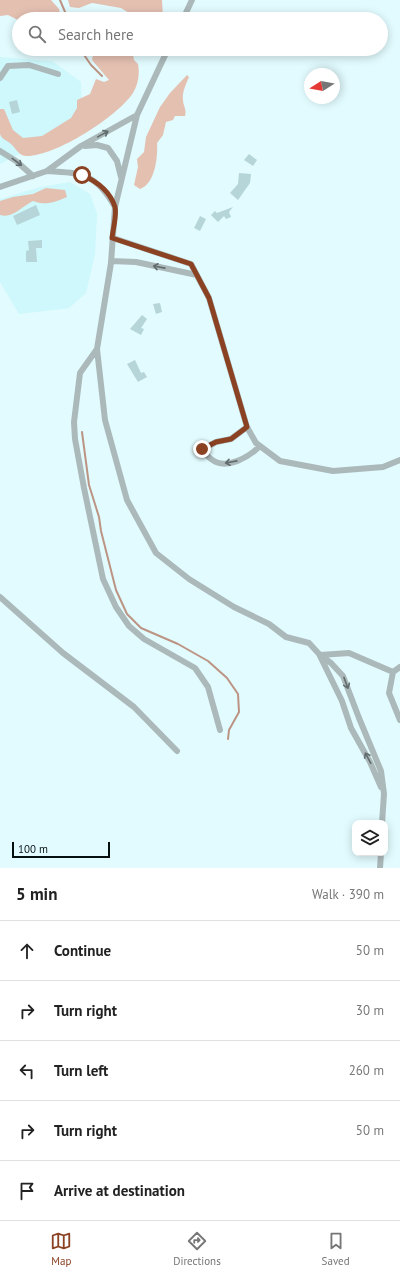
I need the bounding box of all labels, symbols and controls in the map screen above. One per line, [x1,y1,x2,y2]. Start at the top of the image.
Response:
search box [12,12,388,56]
icon: search [26,23,48,45]
text: Search here [58,25,134,44]
north arrow [304,68,340,104]
one-way arrow [97,130,109,137]
one-way arrow [11,158,22,167]
route start [73,166,91,184]
one-way arrow [153,262,166,270]
route end [193,440,211,458]
one-way arrow [225,459,238,467]
one-way arrow [342,676,350,688]
one-way arrow [364,753,371,765]
map controls [352,820,388,856]
button: layers [352,820,388,856]
scale bar [12,840,110,859]
text: 100 m [18,842,48,856]
text: 5 min [16,883,57,905]
text: Walk · 390 m [312,886,384,903]
icon: ahead [16,940,38,962]
text: Continue [54,941,111,960]
text: 50 m [356,942,384,959]
icon: right [16,1000,38,1022]
text: Turn right [54,1001,117,1020]
text: 30 m [356,1002,384,1019]
icon: left [16,1060,38,1082]
text: Turn left [54,1061,108,1080]
text: 260 m [349,1062,384,1079]
icon: right [16,1120,38,1142]
text: Turn right [54,1121,117,1140]
text: 50 m [356,1122,384,1139]
icon: arrive [16,1180,38,1202]
text: Arrive at destination [54,1181,185,1200]
tab: Map [50,1230,72,1268]
tab: Directions [173,1230,221,1268]
tab: Saved [322,1230,350,1268]

